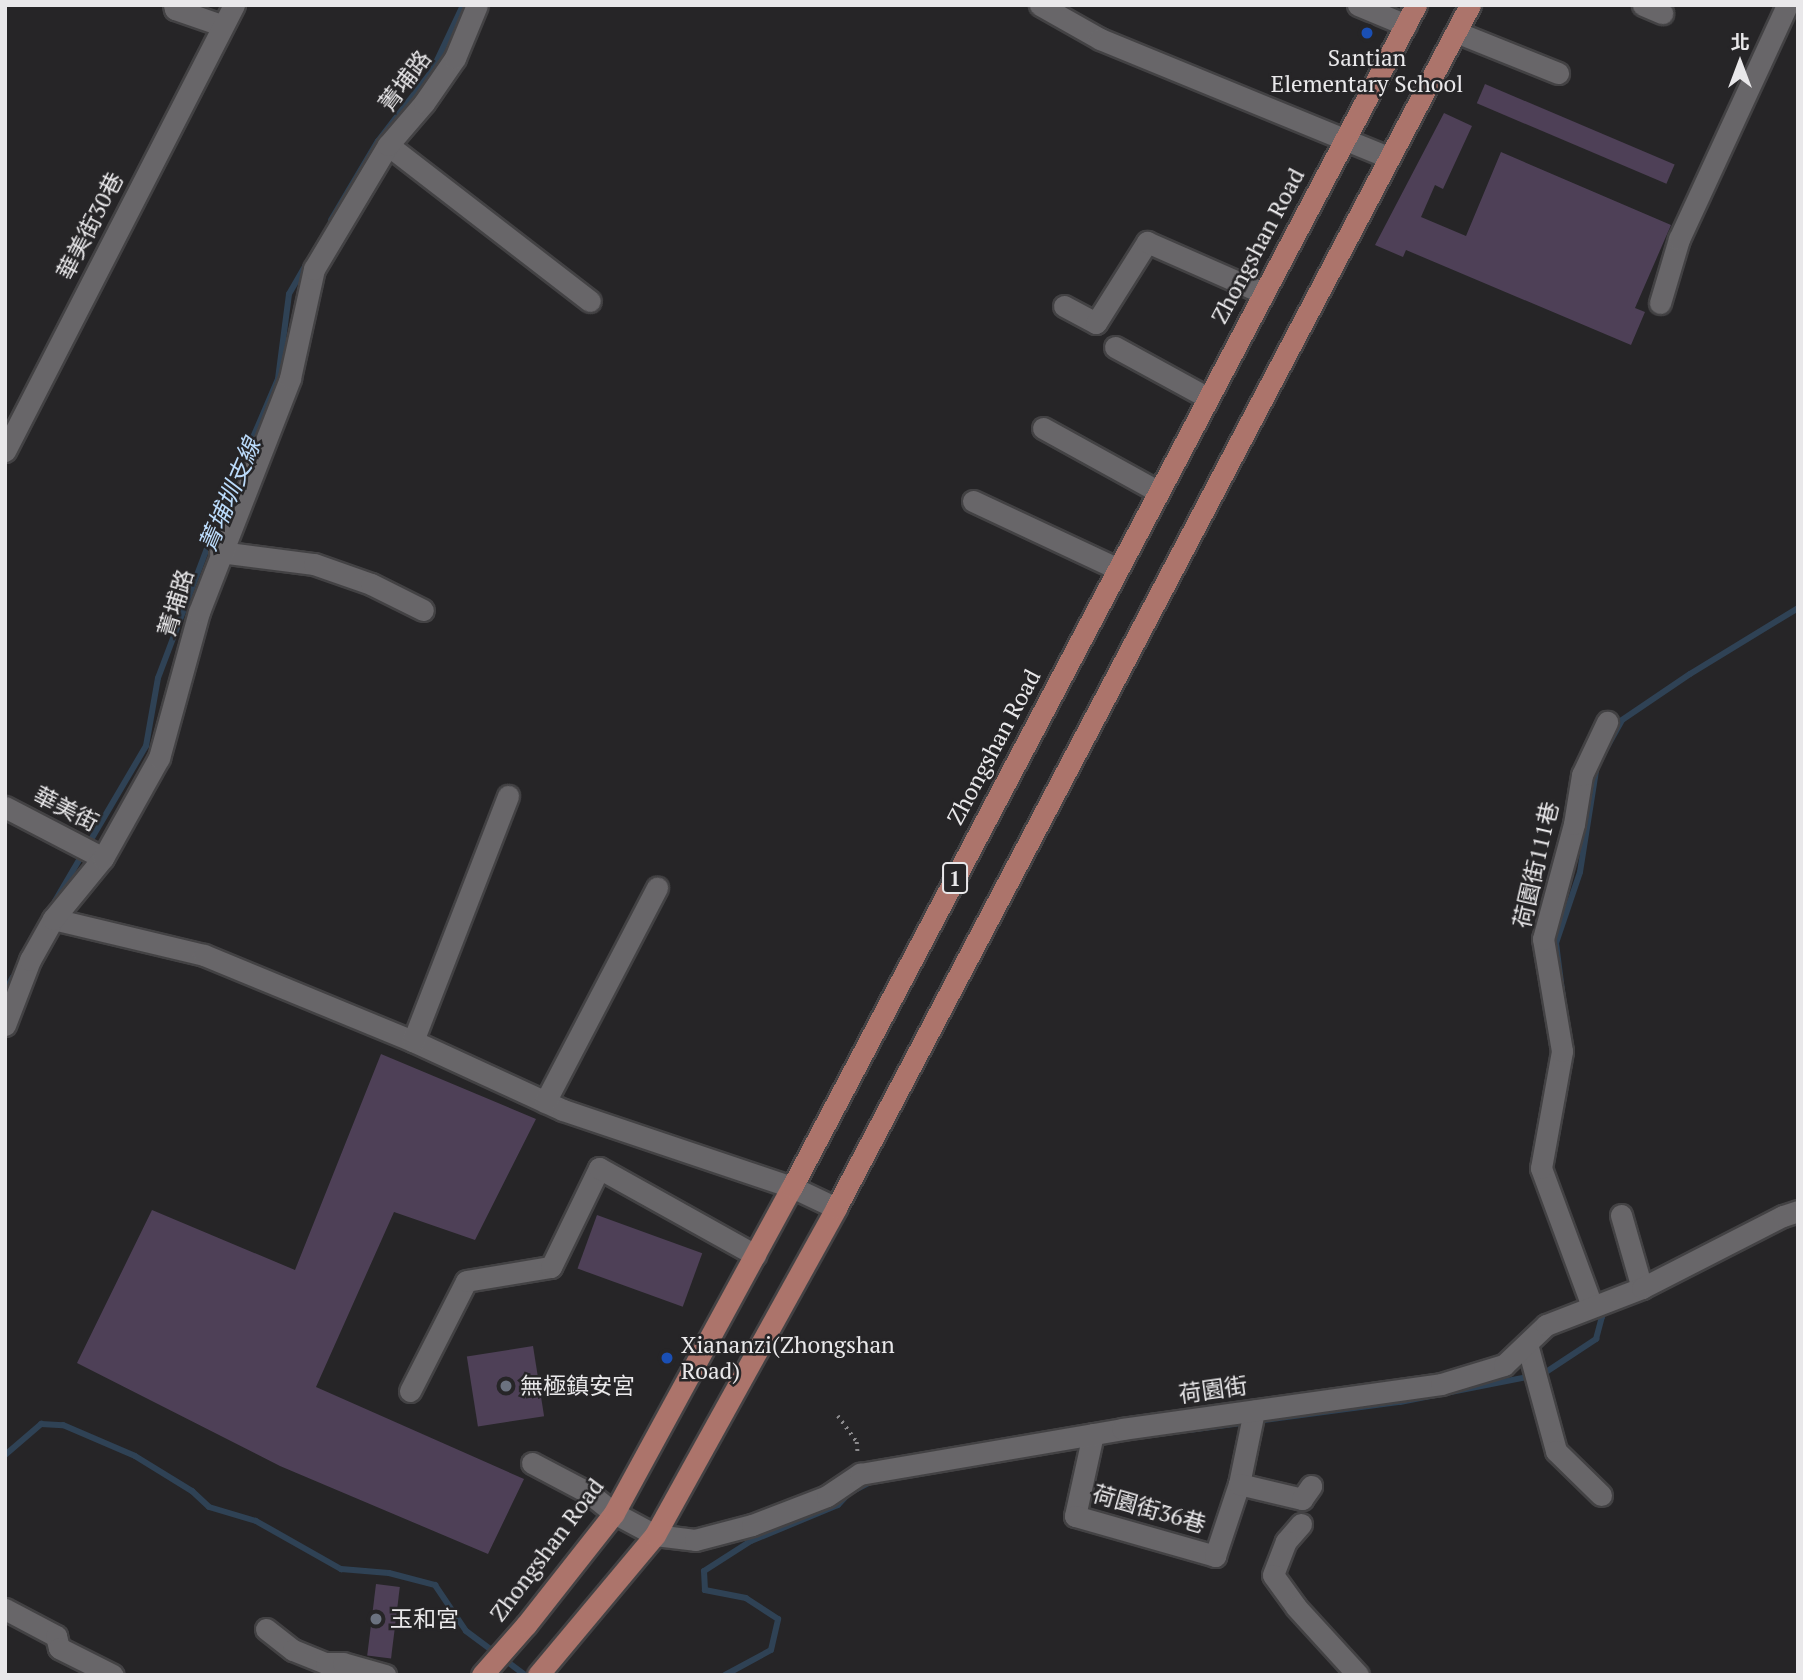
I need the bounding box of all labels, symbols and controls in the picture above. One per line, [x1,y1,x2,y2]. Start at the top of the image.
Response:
marker: Santian Elementary School [1359,25,1375,41]
north arrow [1705,28,1775,98]
text: 北 [1730,29,1750,54]
place label: Santian Elementary School [1271,44,1463,98]
street label: 菁埔路 [373,45,437,117]
street label: Zhongshan Road [1206,164,1310,328]
street label: 華美街30巷 [51,168,129,284]
water label: 菁埔圳支線 [193,434,267,556]
street label: 菁埔路 [153,566,199,640]
street label: Zhongshan Road [942,665,1046,829]
street label: 華美街 [29,781,103,837]
street label: 荷園街111巷 [1508,799,1564,931]
road number: 1 [941,860,969,896]
place label: Xiananzi(Zhongshan Road) [681,1331,895,1385]
marker: Xiananzi(Zhongshan Road) [659,1350,675,1366]
place label: 無極鎮安宮 [520,1372,635,1400]
street label: 荷園街 [1177,1372,1249,1408]
marker: 無極鎮安宮 [498,1378,514,1394]
street label: Zhongshan Road [484,1473,610,1627]
street label: 荷園街36巷 [1089,1480,1209,1538]
place label: 玉和宮 [390,1605,459,1633]
marker: 玉和宮 [368,1611,384,1627]

